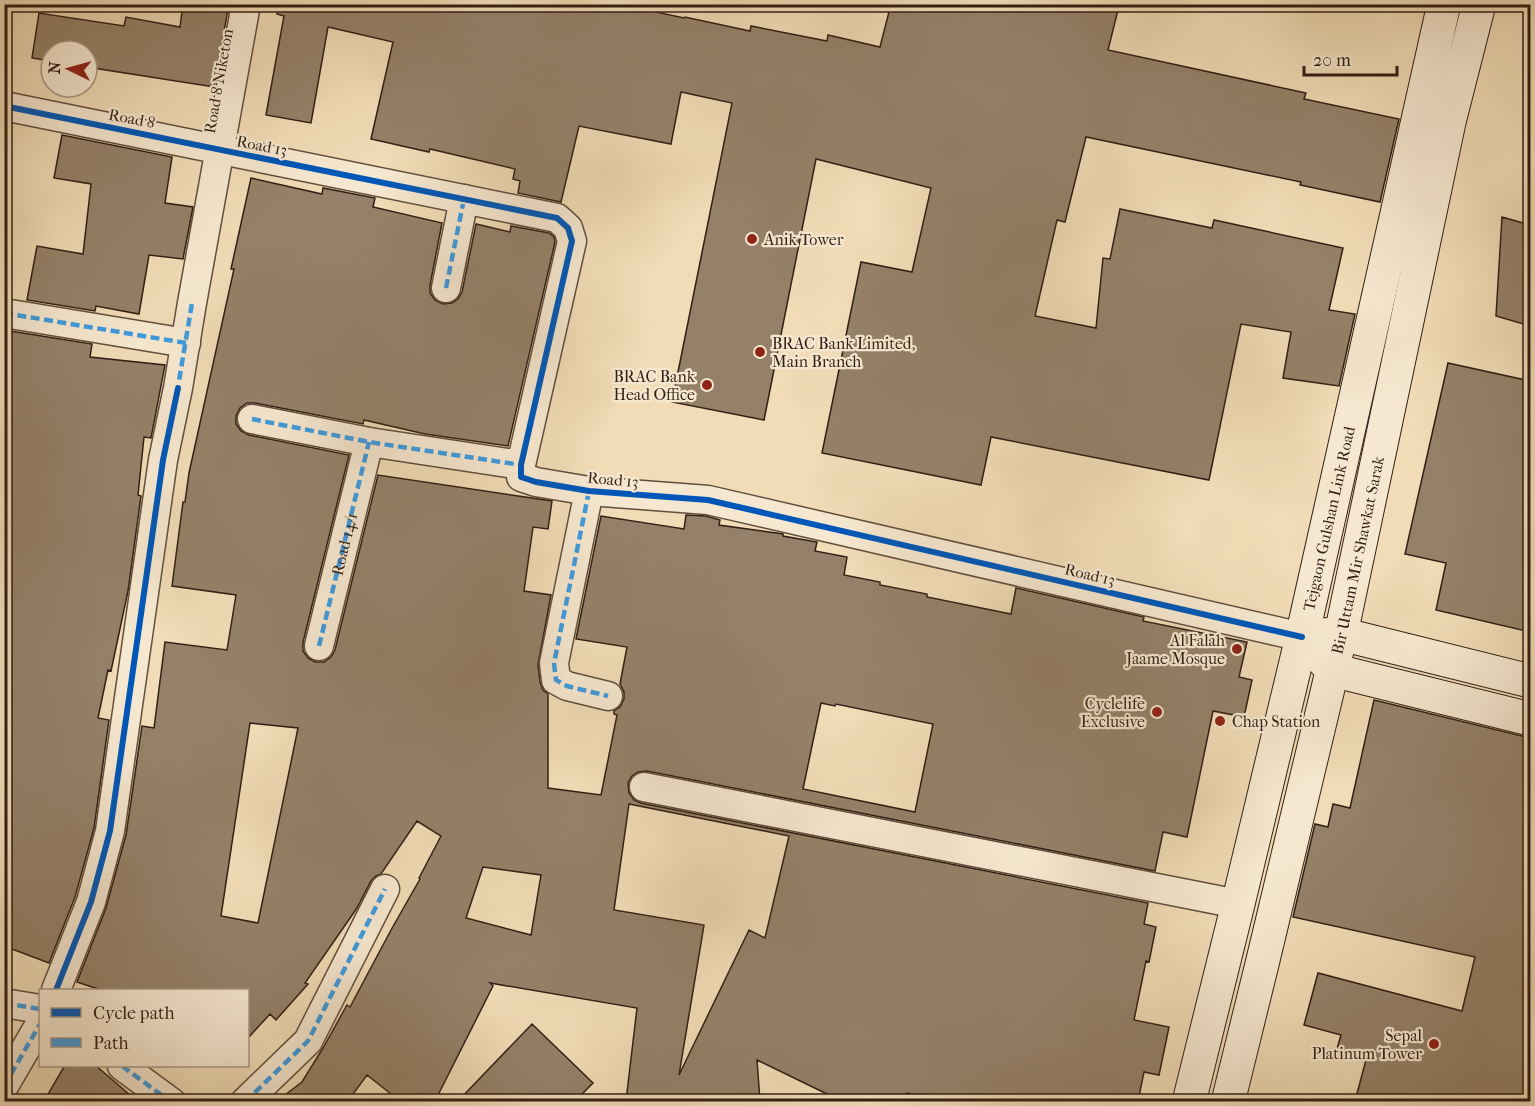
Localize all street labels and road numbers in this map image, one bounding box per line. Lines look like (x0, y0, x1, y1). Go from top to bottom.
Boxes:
street label: Road 8 Niketon (200, 26, 237, 135)
street label: Road 8 (107, 105, 157, 132)
street label: Road 13 (235, 131, 289, 160)
street label: Tejgaon Gulshan Link Road (1299, 424, 1359, 613)
street label: Bir Uttam Mir Shawkat Sarak (1327, 454, 1388, 656)
street label: Road 13 (587, 468, 639, 491)
street label: Road 14/1 (328, 511, 361, 577)
street label: Road 13 (1063, 559, 1117, 590)

